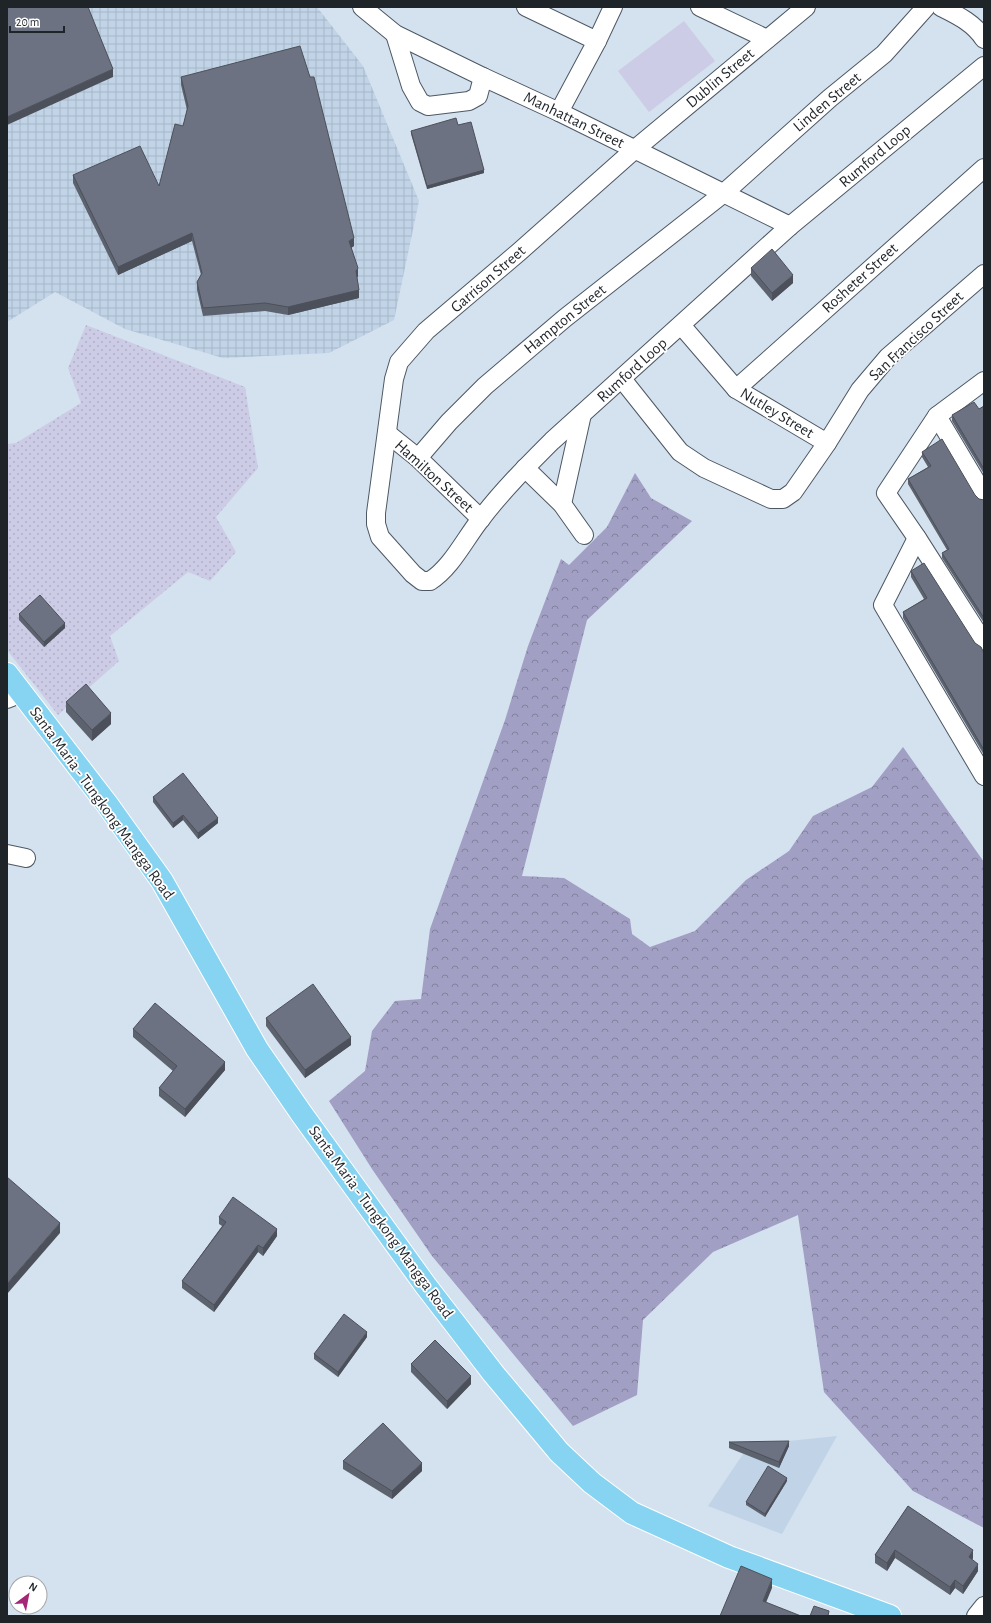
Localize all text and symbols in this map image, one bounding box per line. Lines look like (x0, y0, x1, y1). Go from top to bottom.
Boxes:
scale bar (10, 8, 64, 34)
text: 20 m (16, 16, 39, 28)
street label: Dublin Street (683, 45, 757, 111)
street label: Linden Street (790, 69, 864, 135)
street label: Manhattan Street (521, 89, 627, 151)
street label: Rumford Loop (836, 122, 914, 190)
street label: Rosheter Street (819, 240, 901, 316)
street label: Garrison Street (448, 242, 528, 316)
street label: Hampton Street (521, 281, 609, 357)
street label: San Francisco Street (866, 288, 966, 384)
street label: Rumford Loop (594, 335, 670, 405)
street label: Nutley Street (737, 385, 816, 442)
street label: Hamilton Street (392, 437, 476, 515)
street label: Santa Maria - Tungkong Mangga Road (27, 704, 177, 902)
street label: Santa Maria - Tungkong Mangga Road (306, 1123, 456, 1321)
north arrow (8, 1575, 48, 1615)
text: N (27, 1580, 39, 1594)

